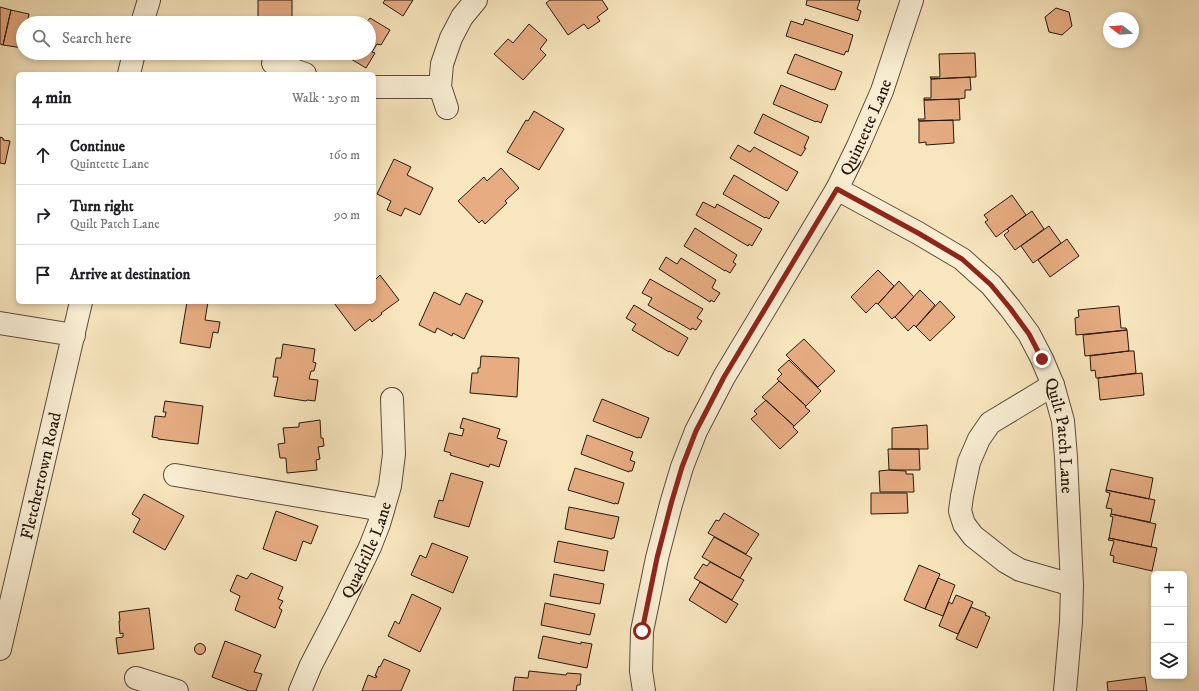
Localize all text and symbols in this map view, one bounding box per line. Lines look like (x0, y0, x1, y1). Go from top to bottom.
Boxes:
north arrow (1103, 12, 1139, 48)
search box (16, 16, 376, 60)
icon: search (30, 27, 52, 49)
text: Search here (62, 29, 131, 48)
street label: Quintette Lane (835, 77, 897, 180)
text: 4 min (32, 87, 71, 109)
text: Walk · 250 m (292, 90, 360, 106)
text: Continue (70, 137, 125, 156)
icon: ahead (32, 144, 54, 166)
text: 160 m (329, 147, 360, 163)
text: Quintette Lane (70, 156, 149, 172)
text: Turn right (70, 197, 133, 216)
icon: right (32, 204, 54, 226)
text: 90 m (334, 207, 360, 223)
text: Quilt Patch Lane (70, 216, 160, 232)
icon: arrive (32, 264, 54, 286)
text: Arrive at destination (70, 265, 190, 284)
route end (1033, 350, 1051, 368)
street label: Quilt Patch Lane (1039, 374, 1078, 494)
street label: Fletchertown Road (16, 410, 67, 542)
street label: Quadrille Lane (337, 499, 397, 603)
map controls (1151, 571, 1187, 679)
button: + (1151, 571, 1187, 607)
button: − (1151, 607, 1187, 643)
route start (633, 622, 651, 640)
button: layers (1151, 643, 1187, 679)

